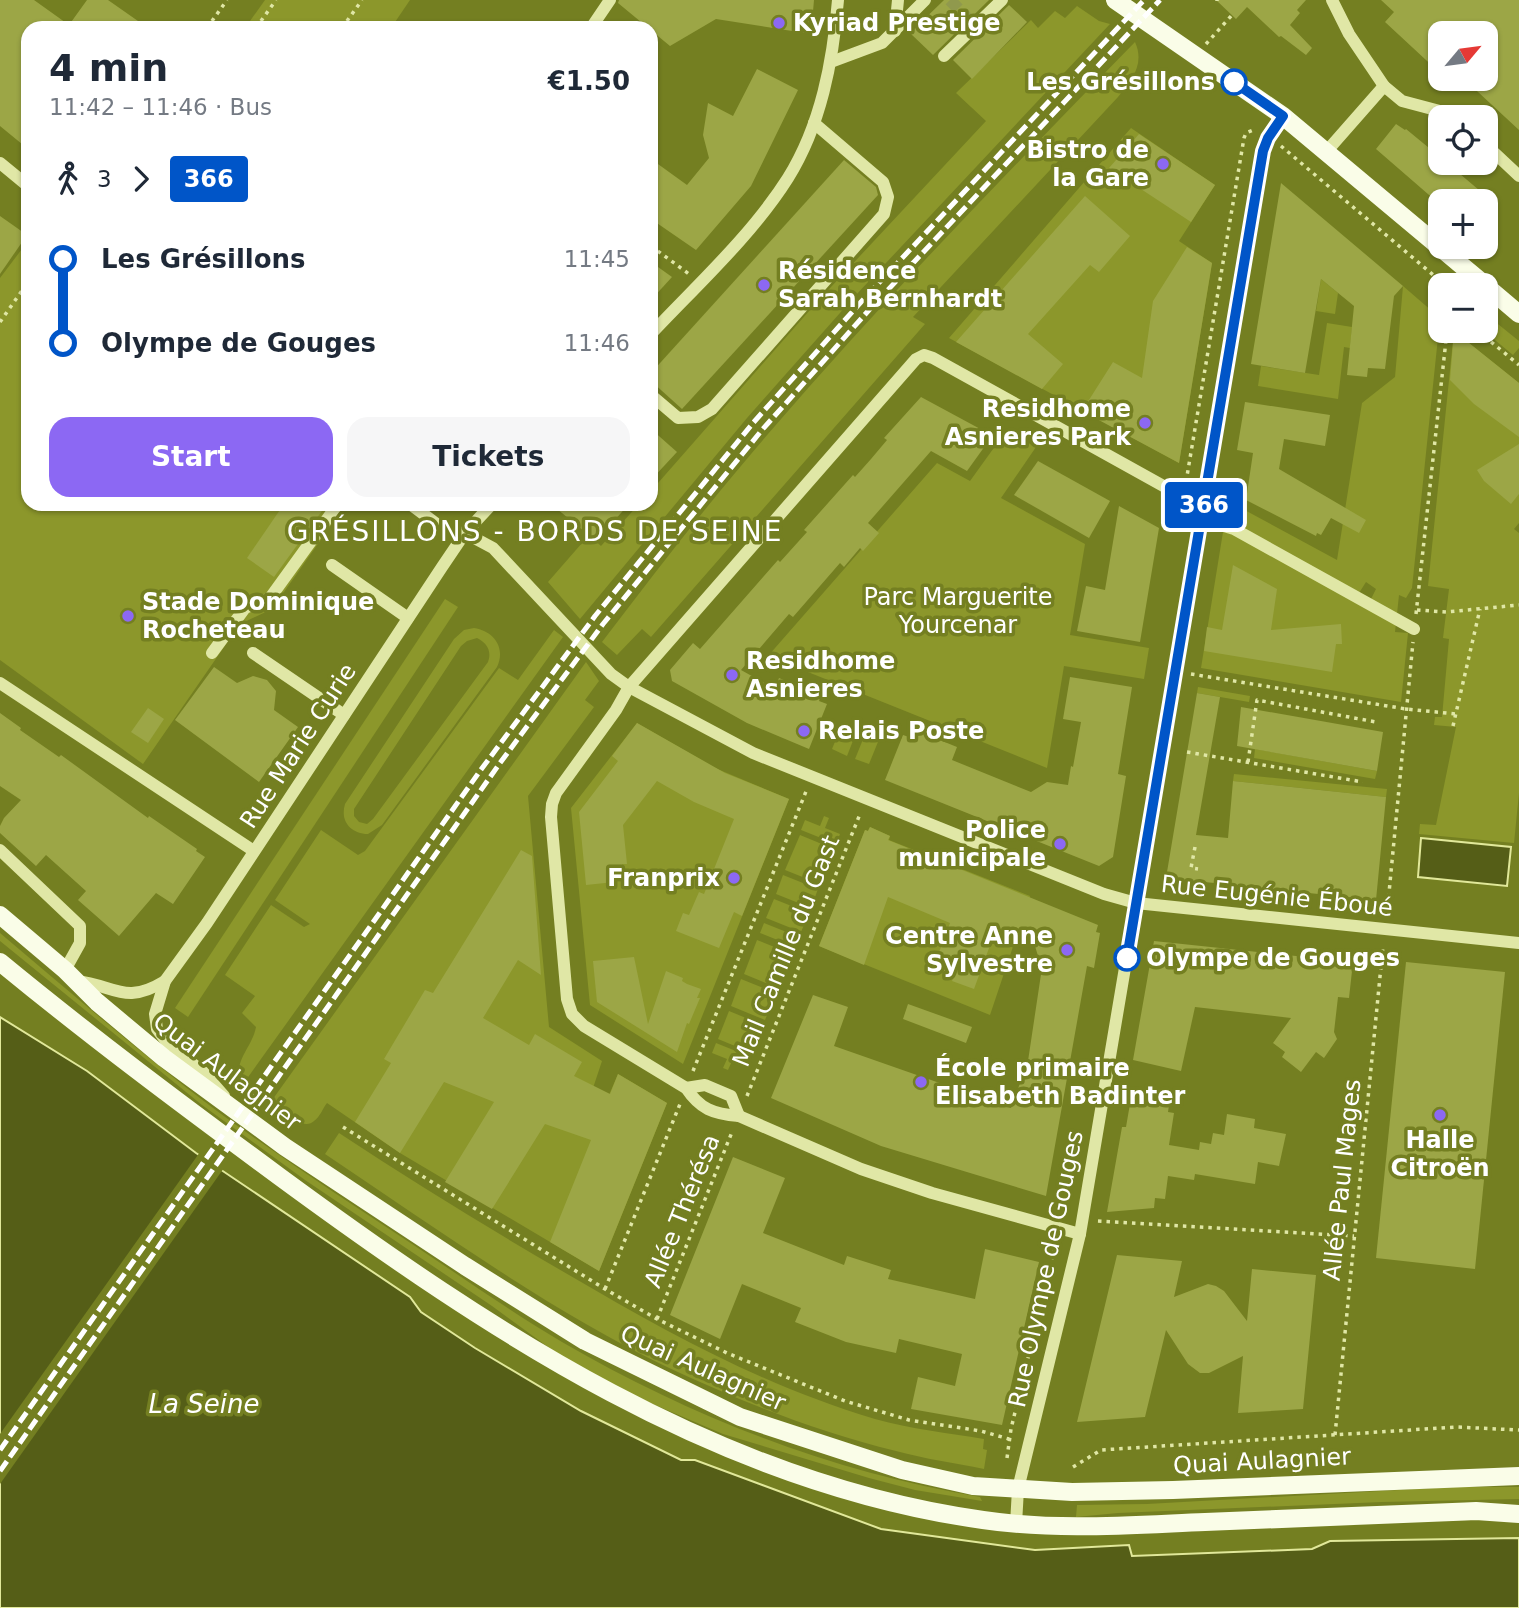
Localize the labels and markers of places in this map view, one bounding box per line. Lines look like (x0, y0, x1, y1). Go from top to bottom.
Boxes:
place label: Kyriad Prestige (793, 9, 1001, 37)
marker: Kyriad Prestige (771, 15, 787, 31)
place label: Les Grésillons (1026, 68, 1215, 96)
marker: Les Grésillons (1221, 69, 1247, 95)
place label: Bistro de la Gare (1027, 136, 1149, 192)
marker: Bistro de la Gare (1155, 156, 1171, 172)
place label: Résidence Sarah Bernhardt (778, 257, 1002, 313)
marker: Résidence Sarah Bernhardt (756, 277, 772, 293)
place label: Residhome Asnieres Park (945, 395, 1132, 451)
marker: Residhome Asnieres Park (1137, 415, 1153, 431)
place label: Stade Dominique Rocheteau (142, 588, 374, 644)
marker: Stade Dominique Rocheteau (120, 608, 136, 624)
place label: Residhome Asnieres (746, 647, 895, 703)
marker: Residhome Asnieres (724, 667, 740, 683)
place label: Relais Poste (818, 717, 984, 745)
marker: Relais Poste (796, 723, 812, 739)
place label: Police municipale (898, 816, 1046, 872)
marker: Police municipale (1052, 836, 1068, 852)
place label: Franprix (607, 864, 721, 892)
marker: Franprix (726, 870, 742, 886)
place label: Centre Anne Sylvestre (885, 922, 1053, 978)
marker: Centre Anne Sylvestre (1059, 942, 1075, 958)
place label: Olympe de Gouges (1146, 944, 1400, 972)
marker: Olympe de Gouges (1114, 945, 1140, 971)
place label: École primaire Elisabeth Badinter (935, 1053, 1185, 1110)
marker: École primaire Elisabeth Badinter (913, 1074, 929, 1090)
marker: Halle Citroën (1432, 1107, 1448, 1123)
place label: Halle Citroën (1391, 1126, 1490, 1182)

